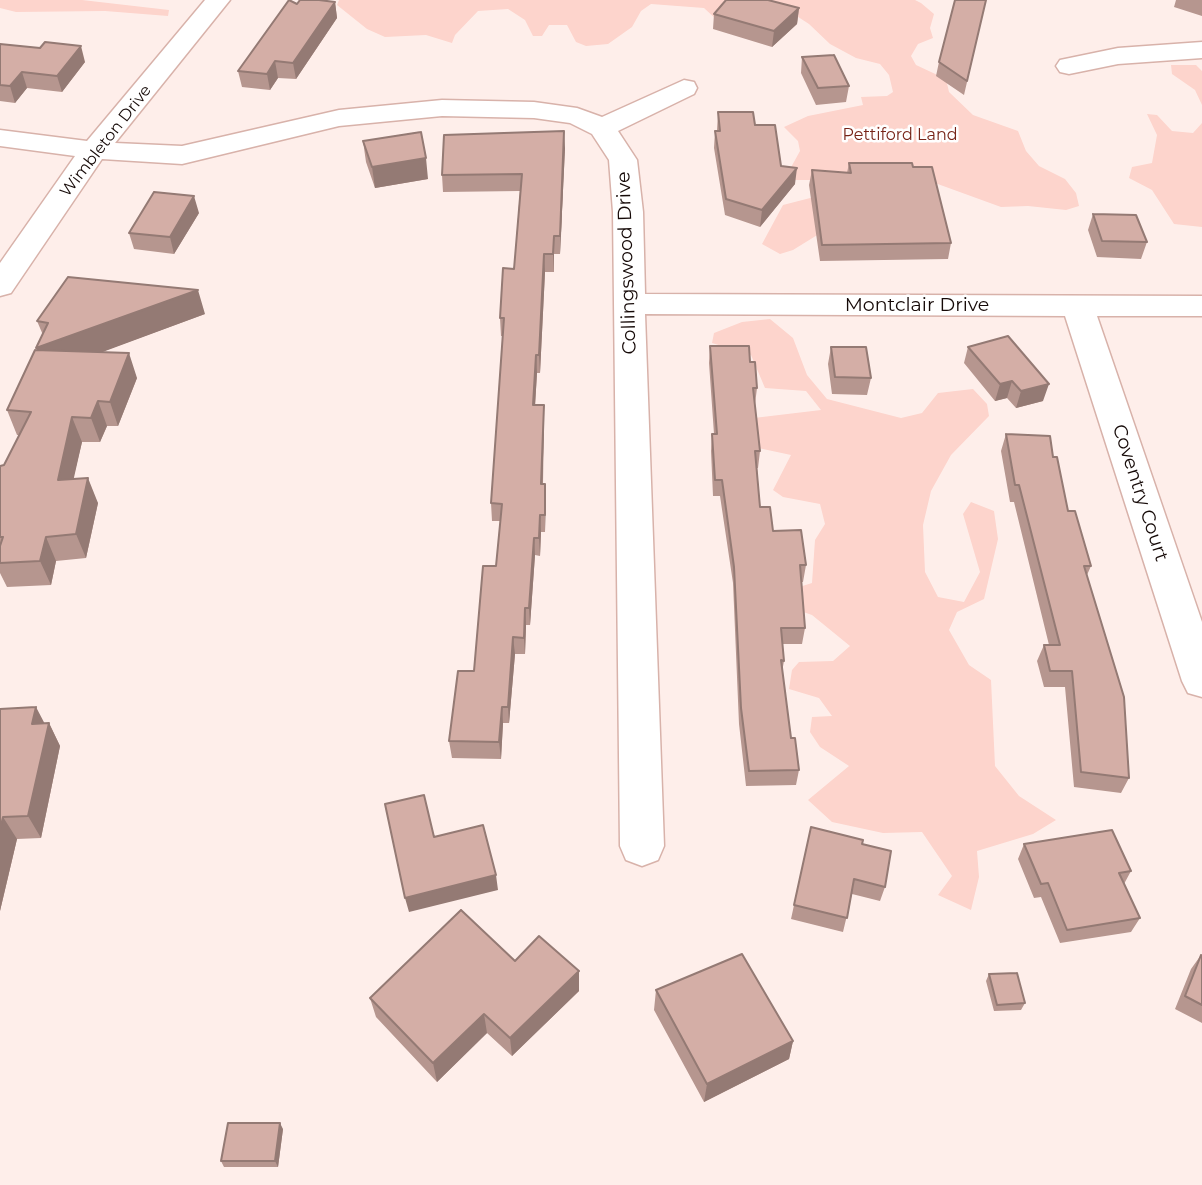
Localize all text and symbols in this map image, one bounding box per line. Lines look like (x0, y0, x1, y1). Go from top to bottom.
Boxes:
street label: Wimbleton Drive (56, 81, 156, 201)
park label: Pettiford Land (842, 125, 958, 145)
street label: Collingswood Drive (612, 171, 642, 355)
street label: Montclair Drive (845, 294, 989, 316)
street label: Coventry Court (1107, 422, 1173, 564)

